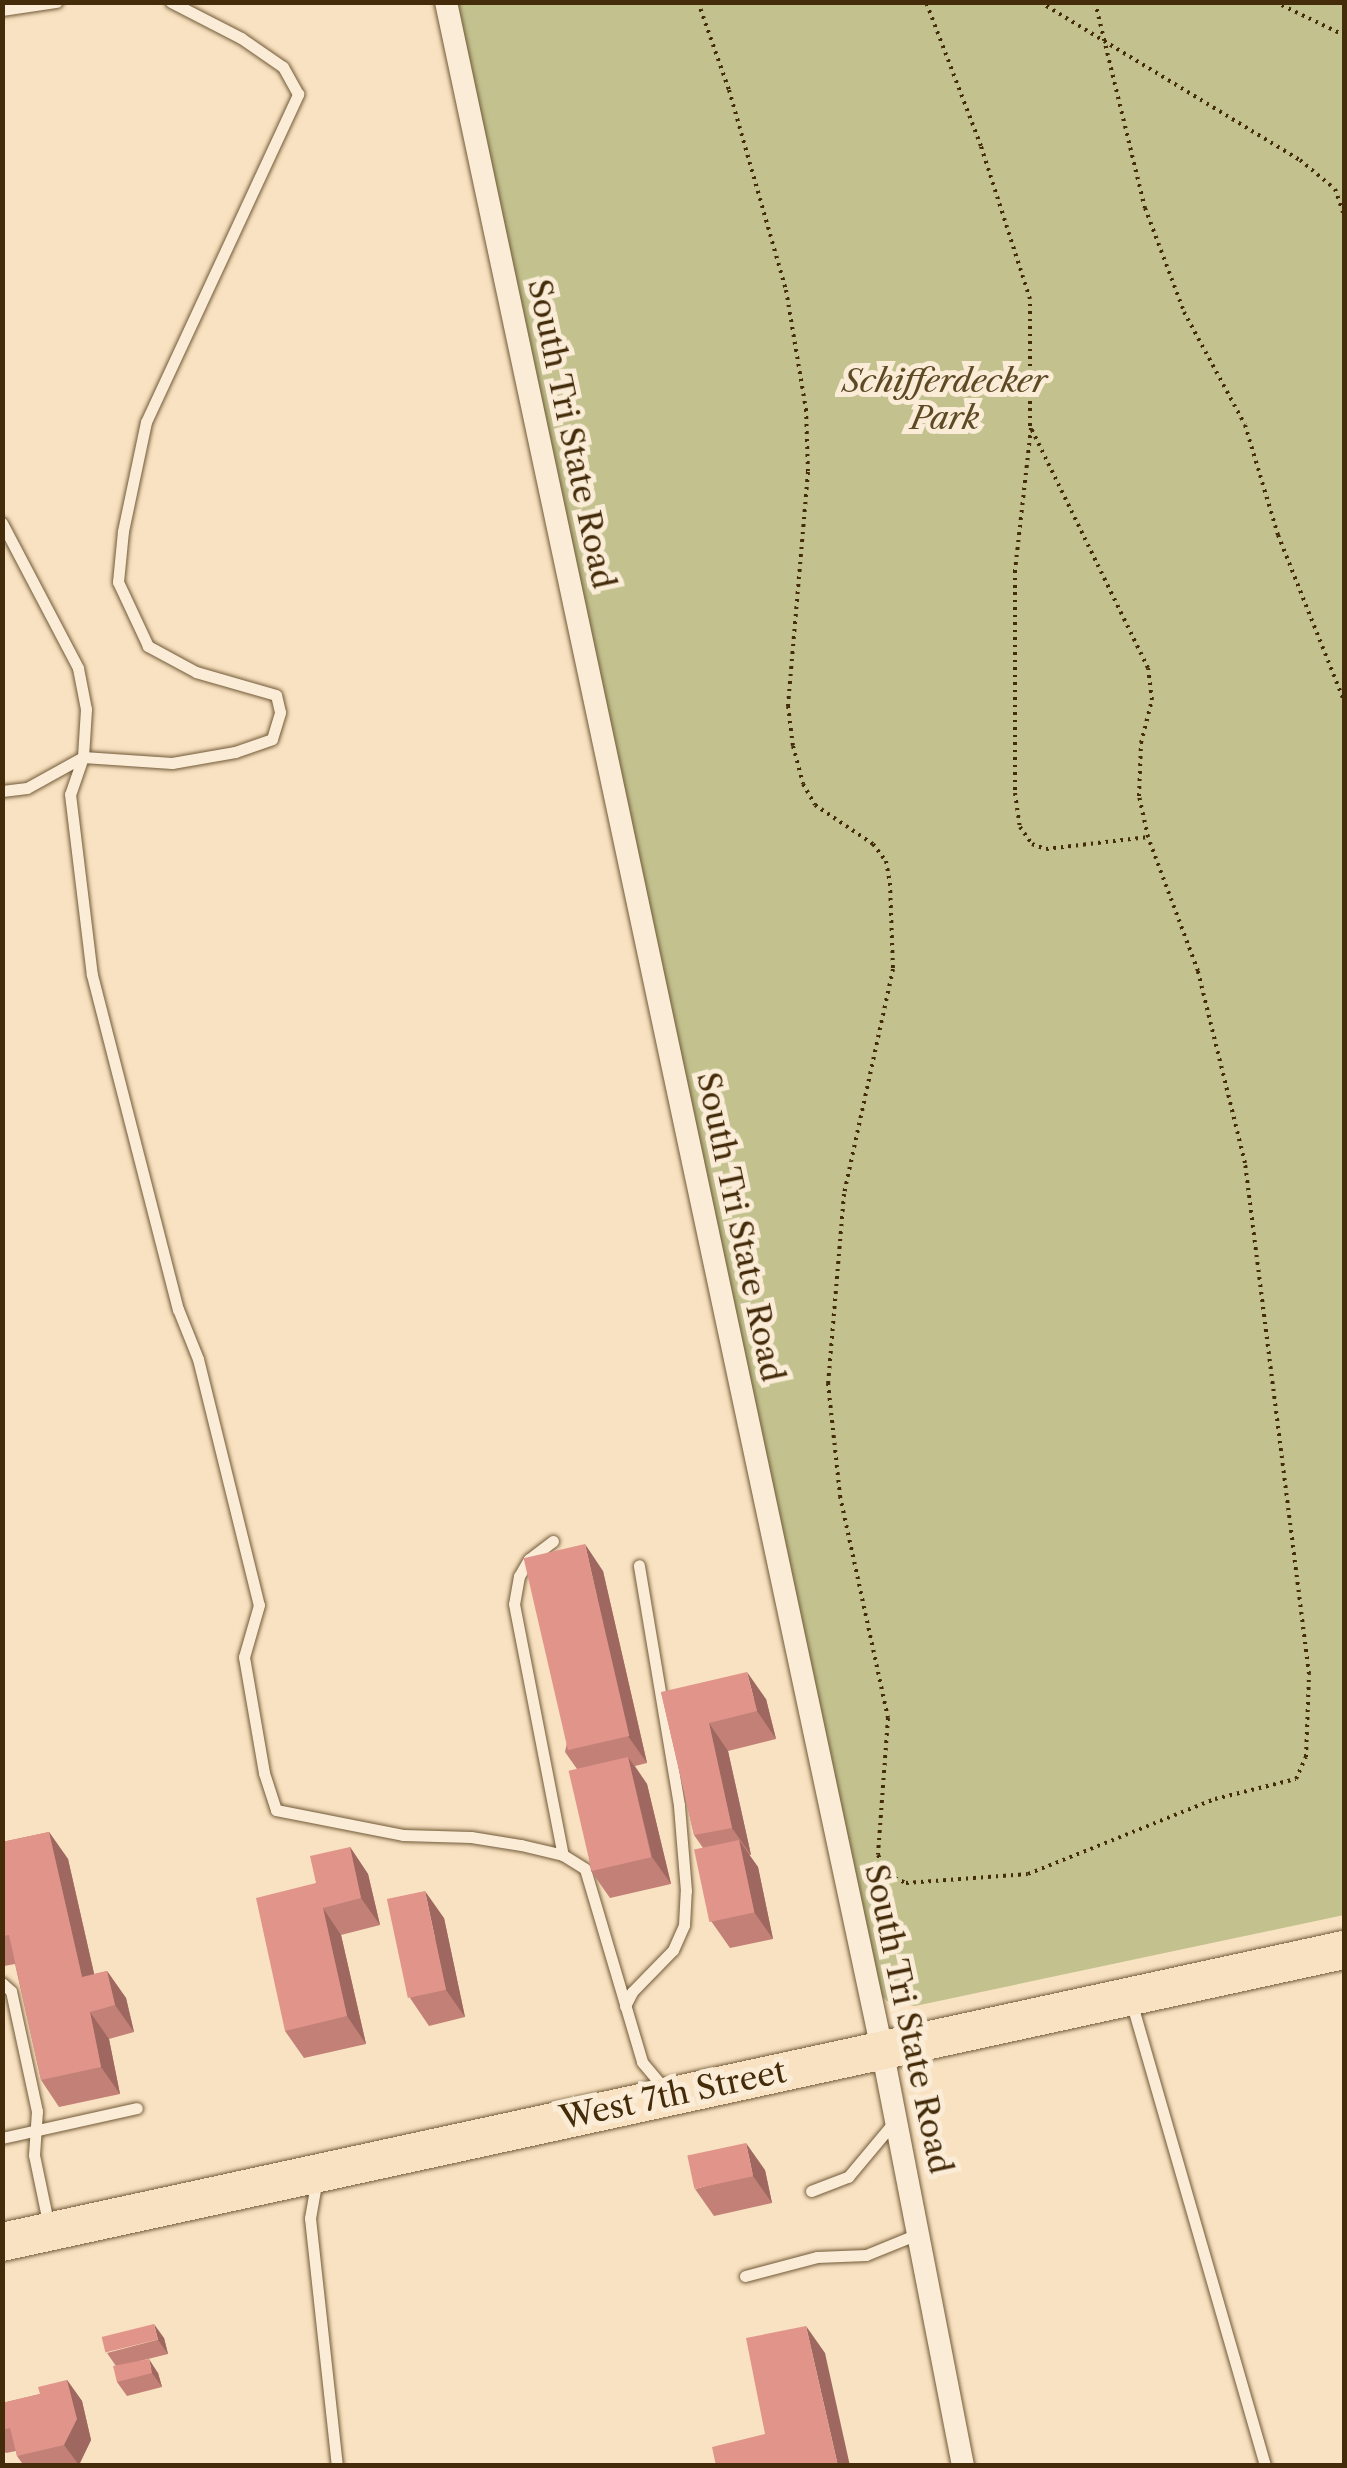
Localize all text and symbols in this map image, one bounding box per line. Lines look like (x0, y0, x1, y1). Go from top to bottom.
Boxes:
street label: South Tri State Road (519, 275, 623, 593)
park label: Schifferdecker Park (843, 363, 1047, 438)
street label: South Tri State Road (688, 1068, 792, 1386)
street label: South Tri State Road (856, 1860, 960, 2178)
street label: West 7th Street (556, 2052, 790, 2138)

